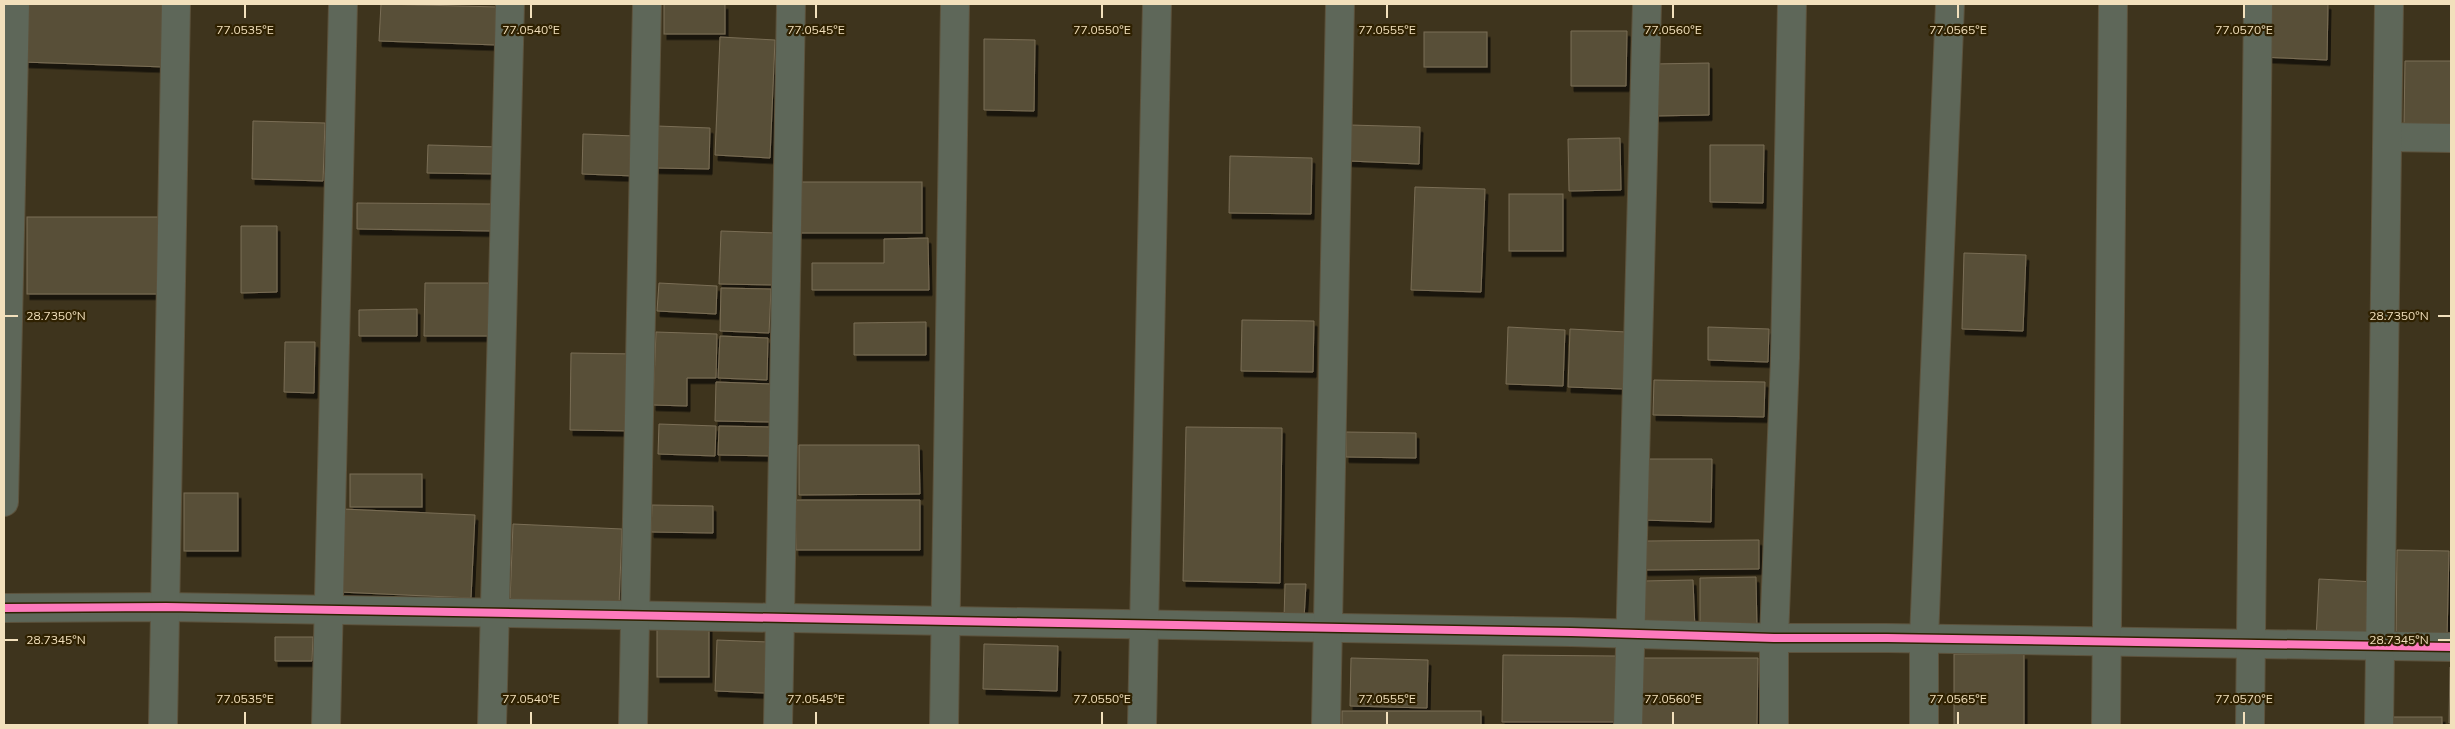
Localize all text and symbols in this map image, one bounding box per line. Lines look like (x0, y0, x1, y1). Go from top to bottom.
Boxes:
text: 77.0535°E (216, 22, 274, 37)
text: 77.0540°E (502, 22, 560, 37)
text: 77.0545°E (787, 22, 845, 37)
text: 77.0550°E (1073, 22, 1131, 37)
text: 77.0555°E (1358, 22, 1416, 37)
text: 77.0560°E (1644, 22, 1702, 37)
text: 77.0565°E (1929, 22, 1987, 37)
text: 77.0570°E (2215, 22, 2273, 37)
text: 28.7350°N (26, 308, 86, 323)
text: 28.7350°N (2369, 308, 2429, 323)
text: 28.7345°N (26, 632, 86, 647)
text: 28.7345°N (2369, 632, 2429, 647)
text: 77.0535°E (216, 691, 274, 706)
text: 77.0540°E (502, 691, 560, 706)
text: 77.0545°E (787, 691, 845, 706)
text: 77.0550°E (1073, 691, 1131, 706)
text: 77.0555°E (1358, 691, 1416, 706)
text: 77.0560°E (1644, 691, 1702, 706)
text: 77.0565°E (1929, 691, 1987, 706)
text: 77.0570°E (2215, 691, 2273, 706)

